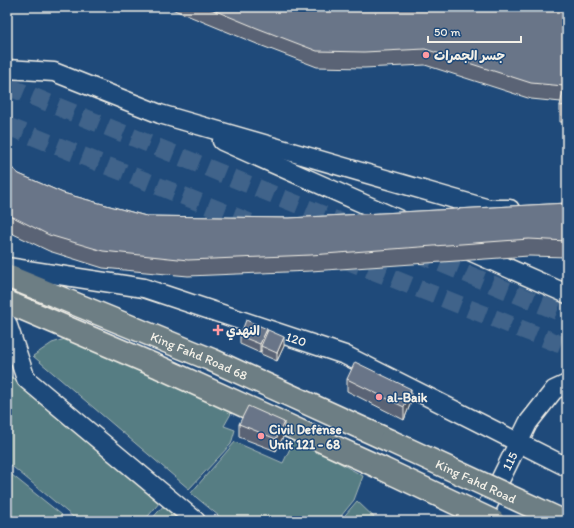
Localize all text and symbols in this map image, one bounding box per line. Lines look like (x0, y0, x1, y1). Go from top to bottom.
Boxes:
scale bar (428, 18, 521, 44)
text: 50 m (434, 25, 460, 39)
place label: جسر الجمرات (434, 48, 505, 63)
marker: جسر الجمرات (421, 50, 431, 60)
place label: النهدي (226, 323, 260, 341)
marker: النهدي (213, 325, 223, 335)
street label: King Fahd Road 68 (148, 329, 250, 383)
street label: 120 (284, 329, 308, 350)
place label: al-Baik (387, 390, 428, 405)
marker: al-Baik (374, 392, 384, 402)
place label: Civil Defense Unit 121 - 68 (269, 422, 342, 452)
marker: Civil Defense Unit 121 - 68 (256, 431, 266, 441)
street label: 115 (499, 449, 521, 473)
street label: King Fahd Road (433, 456, 519, 506)

